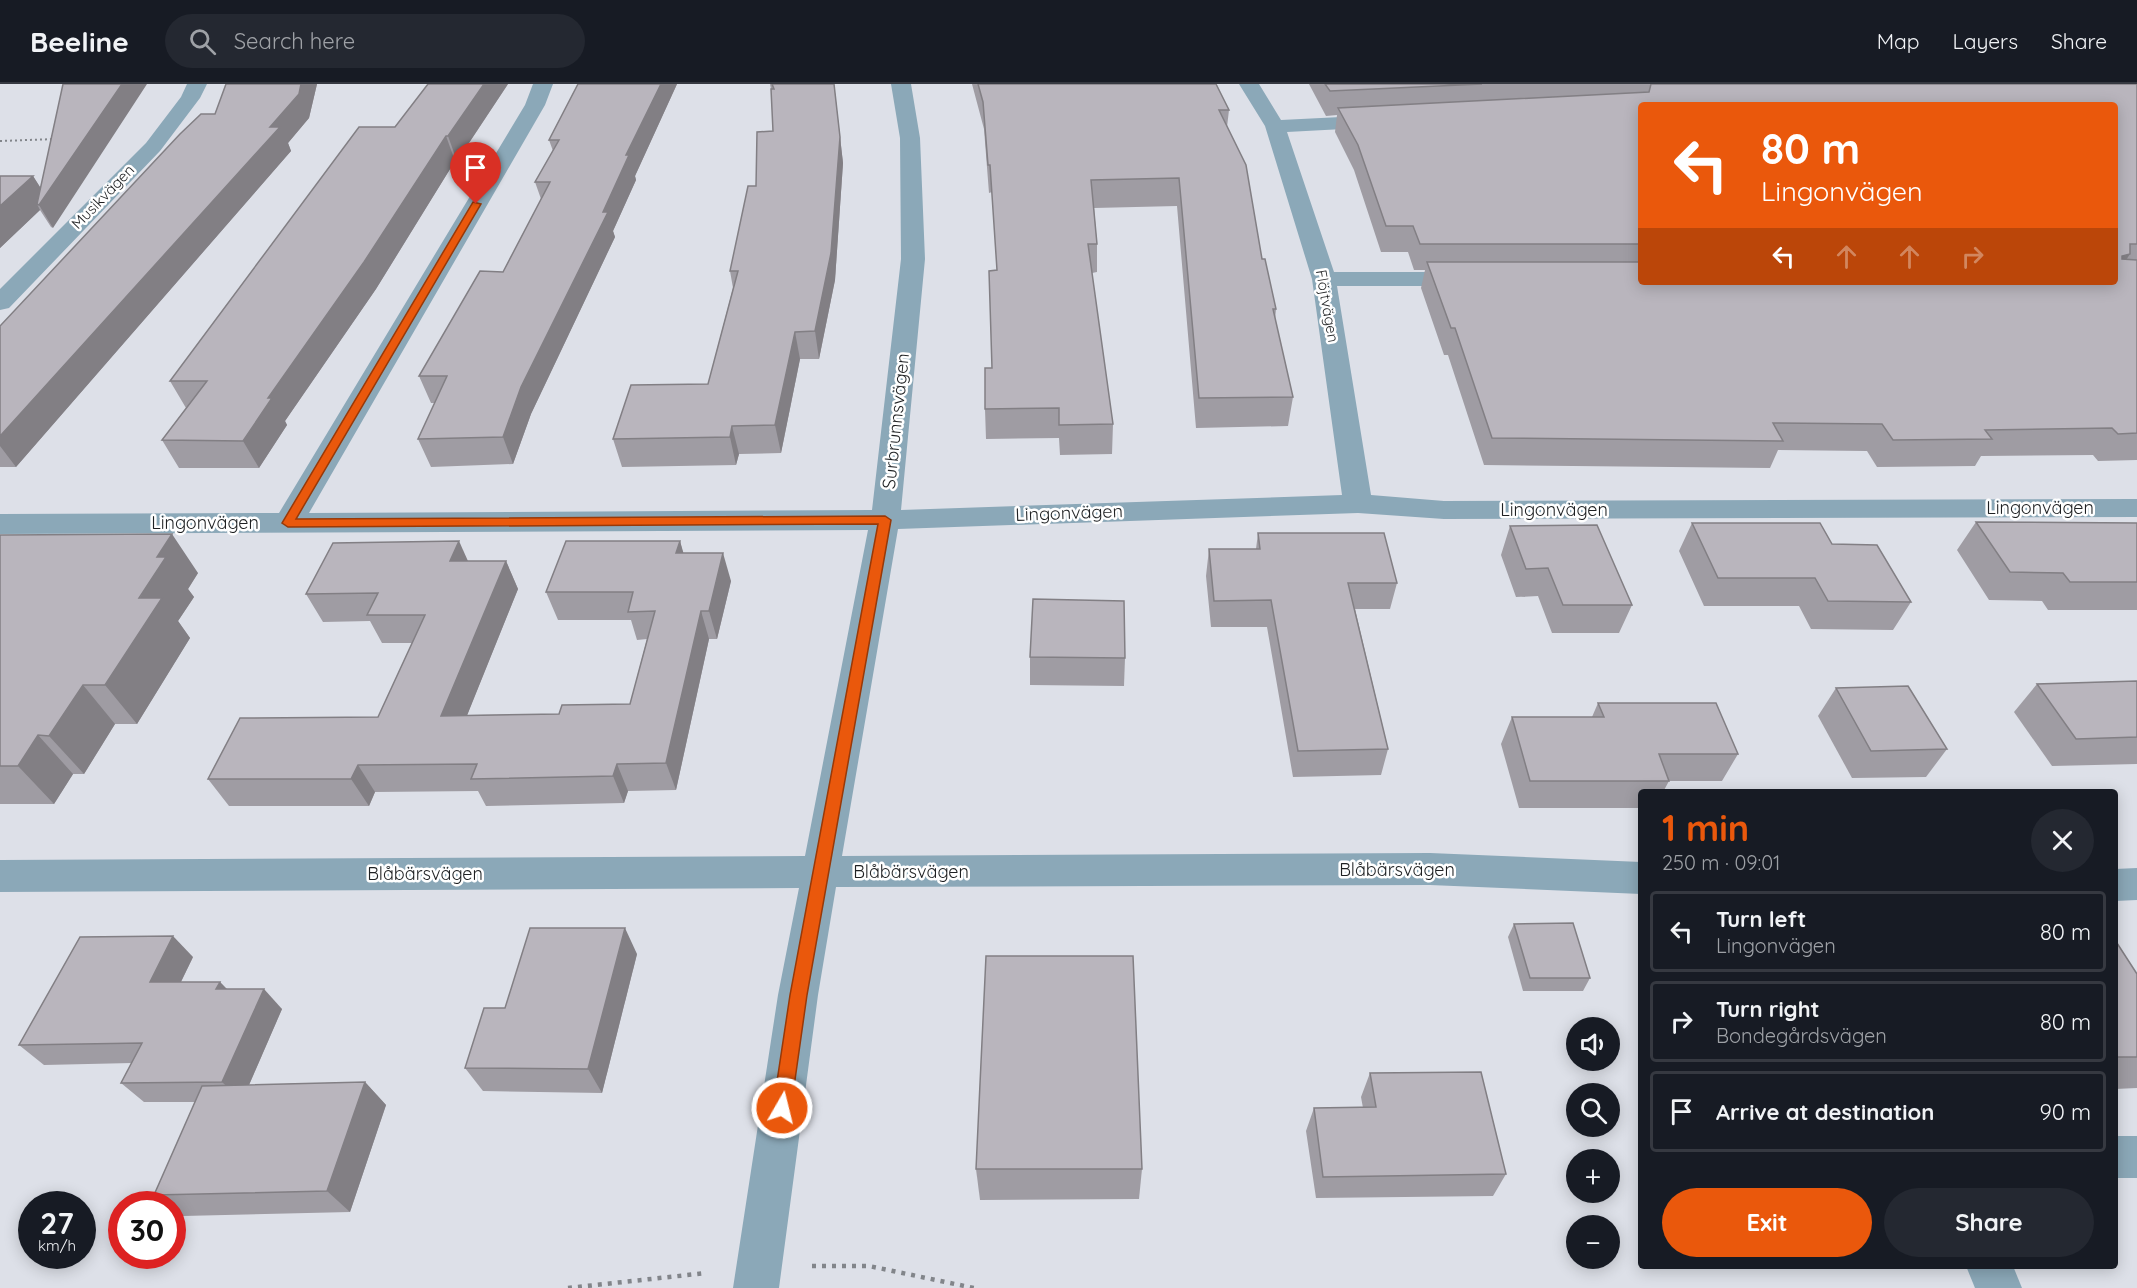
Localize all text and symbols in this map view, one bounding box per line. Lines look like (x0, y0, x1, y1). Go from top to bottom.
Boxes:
search box (165, 14, 585, 68)
text: Beeline (30, 24, 129, 59)
icon: search (186, 25, 219, 58)
text: Search here (234, 27, 355, 55)
text: Map (1877, 28, 1920, 54)
text: Layers (1953, 28, 2018, 54)
text: Share (2051, 28, 2107, 54)
text: 80 m (1761, 122, 1860, 175)
icon: left (1662, 126, 1740, 204)
pin (450, 142, 501, 204)
icon: arrive (459, 151, 492, 184)
street label: Musikvägen (67, 160, 138, 233)
text: Lingonvägen (1761, 174, 1923, 208)
icon: left (1767, 240, 1800, 273)
icon: ahead (1830, 240, 1863, 273)
icon: ahead (1893, 240, 1926, 273)
icon: right (1956, 240, 1989, 273)
street label: Flöjtvägen (1312, 268, 1343, 344)
street label: Surbrunnsvägen (877, 352, 914, 490)
street label: Lingonvägen (1986, 496, 2094, 519)
street label: Lingonvägen (1500, 498, 1608, 521)
street label: Lingonvägen (1015, 499, 1123, 526)
street label: Lingonvägen (151, 511, 259, 534)
text: 1 min (1662, 805, 1749, 850)
button: close (2031, 809, 2094, 872)
text: 250 m · 09:01 (1662, 850, 1781, 875)
street label: Blåbärsvägen (1339, 858, 1455, 881)
street label: Blåbärsvägen (853, 860, 969, 883)
street label: Blåbärsvägen (367, 862, 483, 885)
text: Turn left (1716, 905, 1806, 933)
icon: left (1665, 915, 1698, 948)
text: 80 m (2040, 918, 2091, 946)
text: Lingonvägen (1716, 933, 1836, 958)
text: Turn right (1716, 995, 1820, 1023)
icon: right (1665, 1005, 1698, 1038)
text: 80 m (2040, 1008, 2091, 1036)
map controls (1566, 1017, 1620, 1269)
button: sound (1566, 1017, 1620, 1071)
text: Bondegårdsvägen (1716, 1023, 1887, 1048)
position arrow (750, 1076, 814, 1140)
button: search (1566, 1083, 1620, 1137)
icon: arrive (1665, 1095, 1698, 1128)
text: Arrive at destination (1716, 1098, 1934, 1126)
text: 90 m (2040, 1098, 2091, 1126)
button: + (1566, 1149, 1620, 1203)
button: Exit (1662, 1188, 1872, 1257)
button: Share (1884, 1188, 2094, 1257)
speed limit sign: 30 (108, 1191, 186, 1269)
text: 27 (40, 1204, 74, 1242)
button: − (1566, 1215, 1620, 1269)
text: km/h (38, 1236, 76, 1255)

